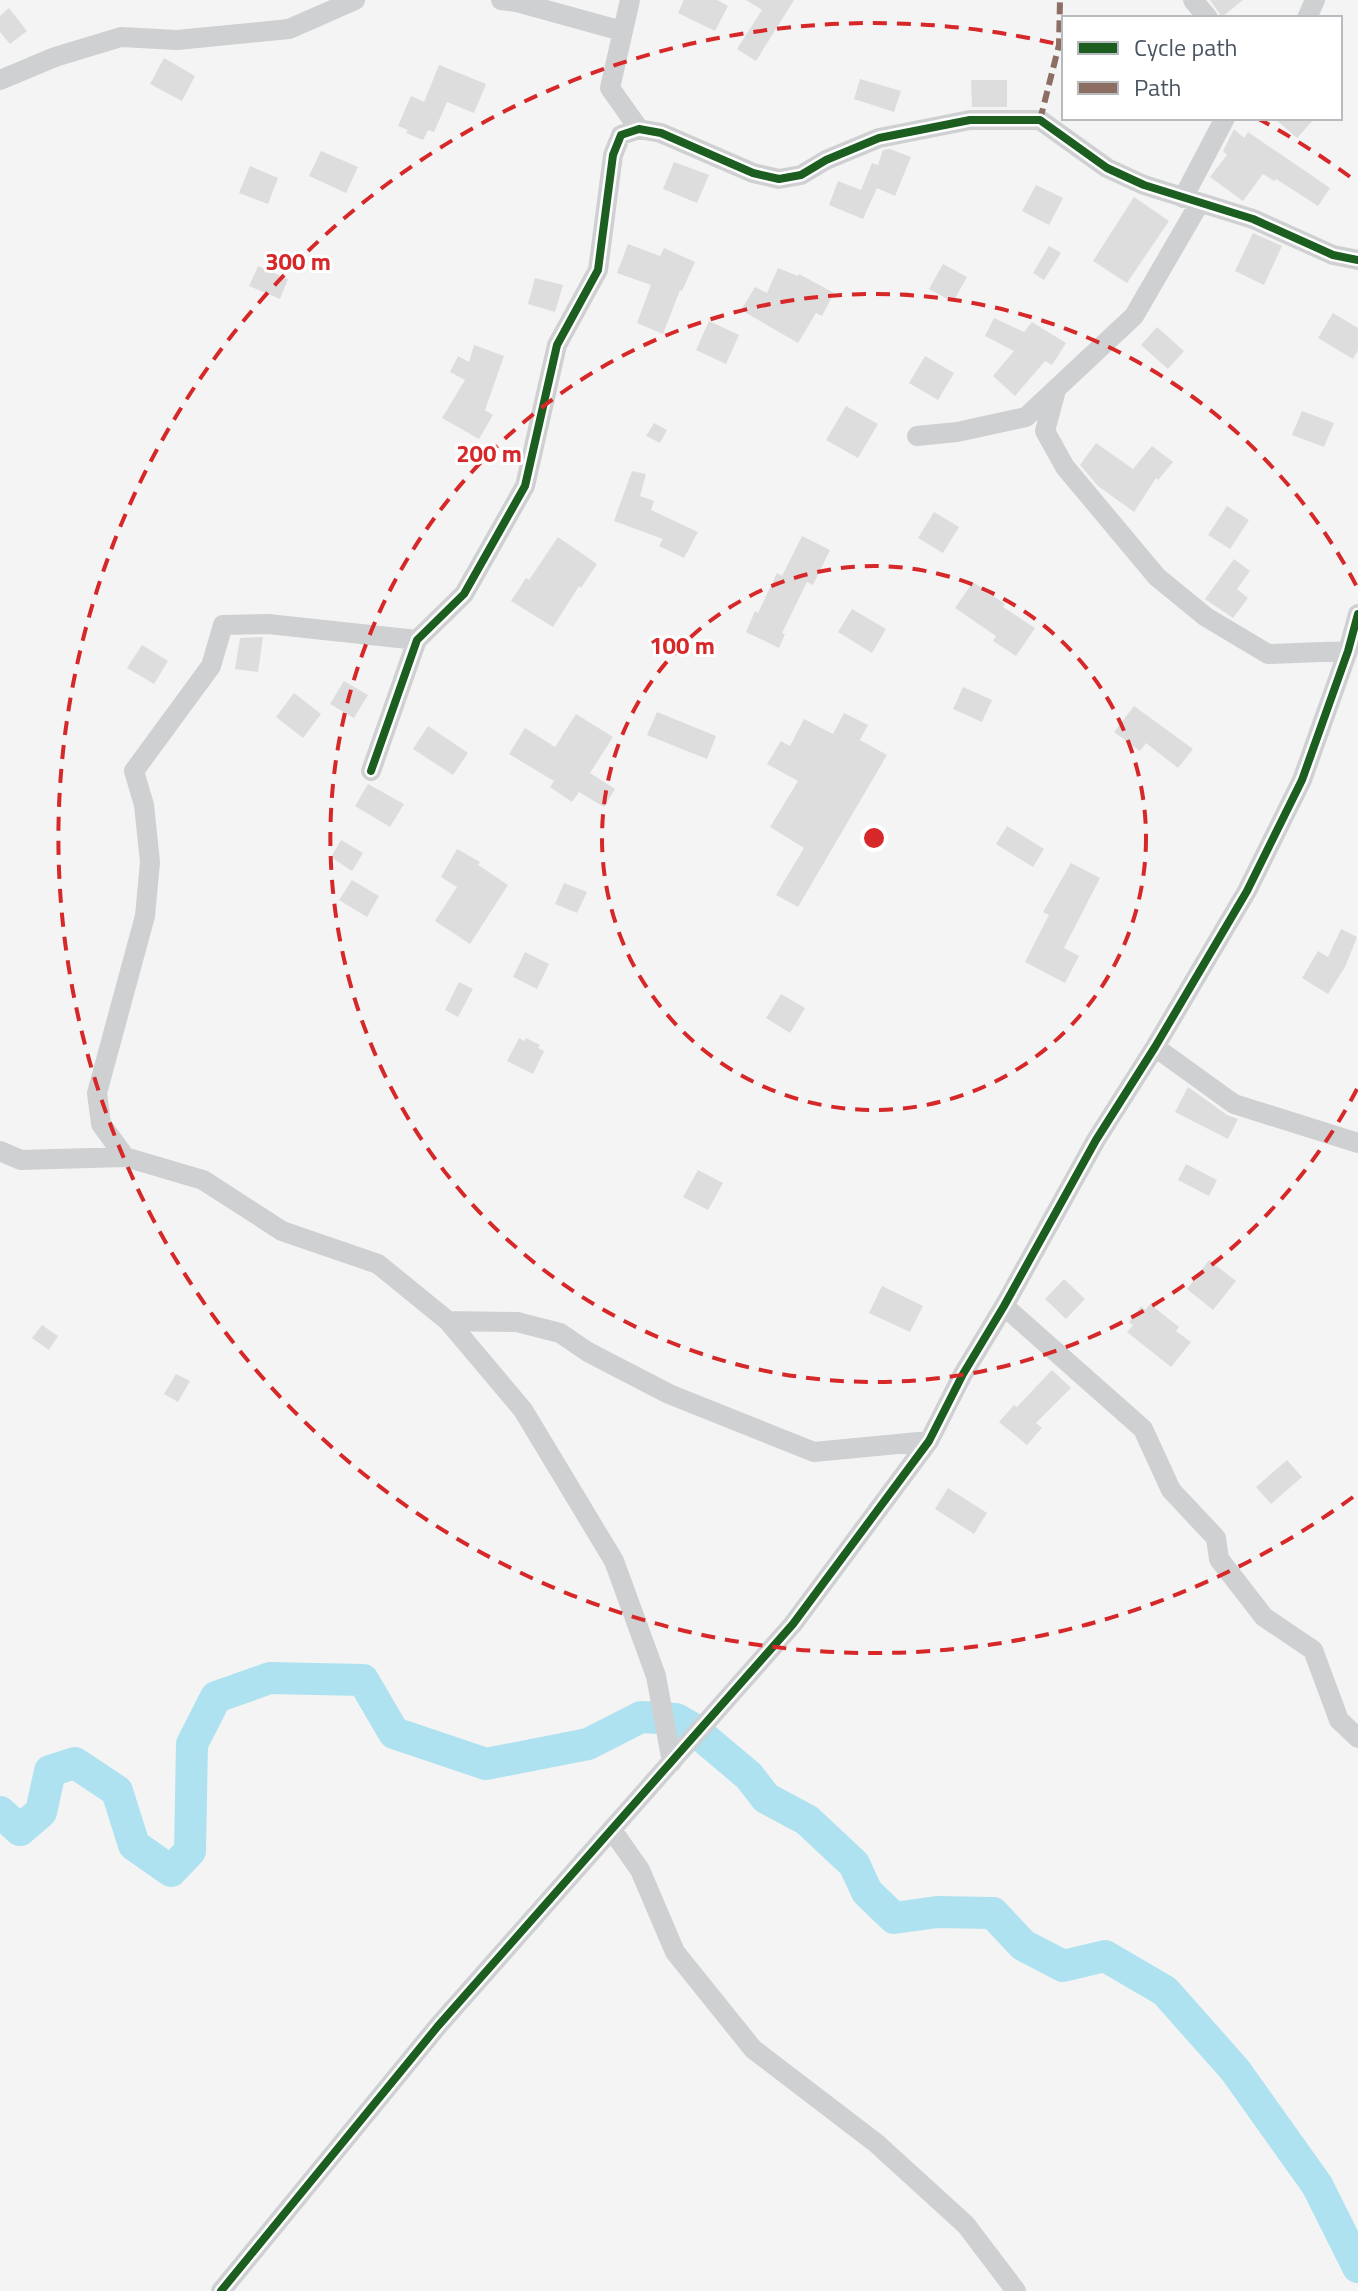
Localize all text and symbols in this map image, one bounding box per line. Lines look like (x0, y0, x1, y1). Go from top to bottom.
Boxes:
legend (1062, 16, 1342, 120)
text: Cycle path (1134, 29, 1237, 65)
text: Path (1134, 69, 1181, 105)
text: 300 m (265, 243, 331, 279)
text: 200 m (456, 435, 522, 471)
text: 100 m (649, 627, 715, 663)
centre of rings (860, 824, 888, 852)

